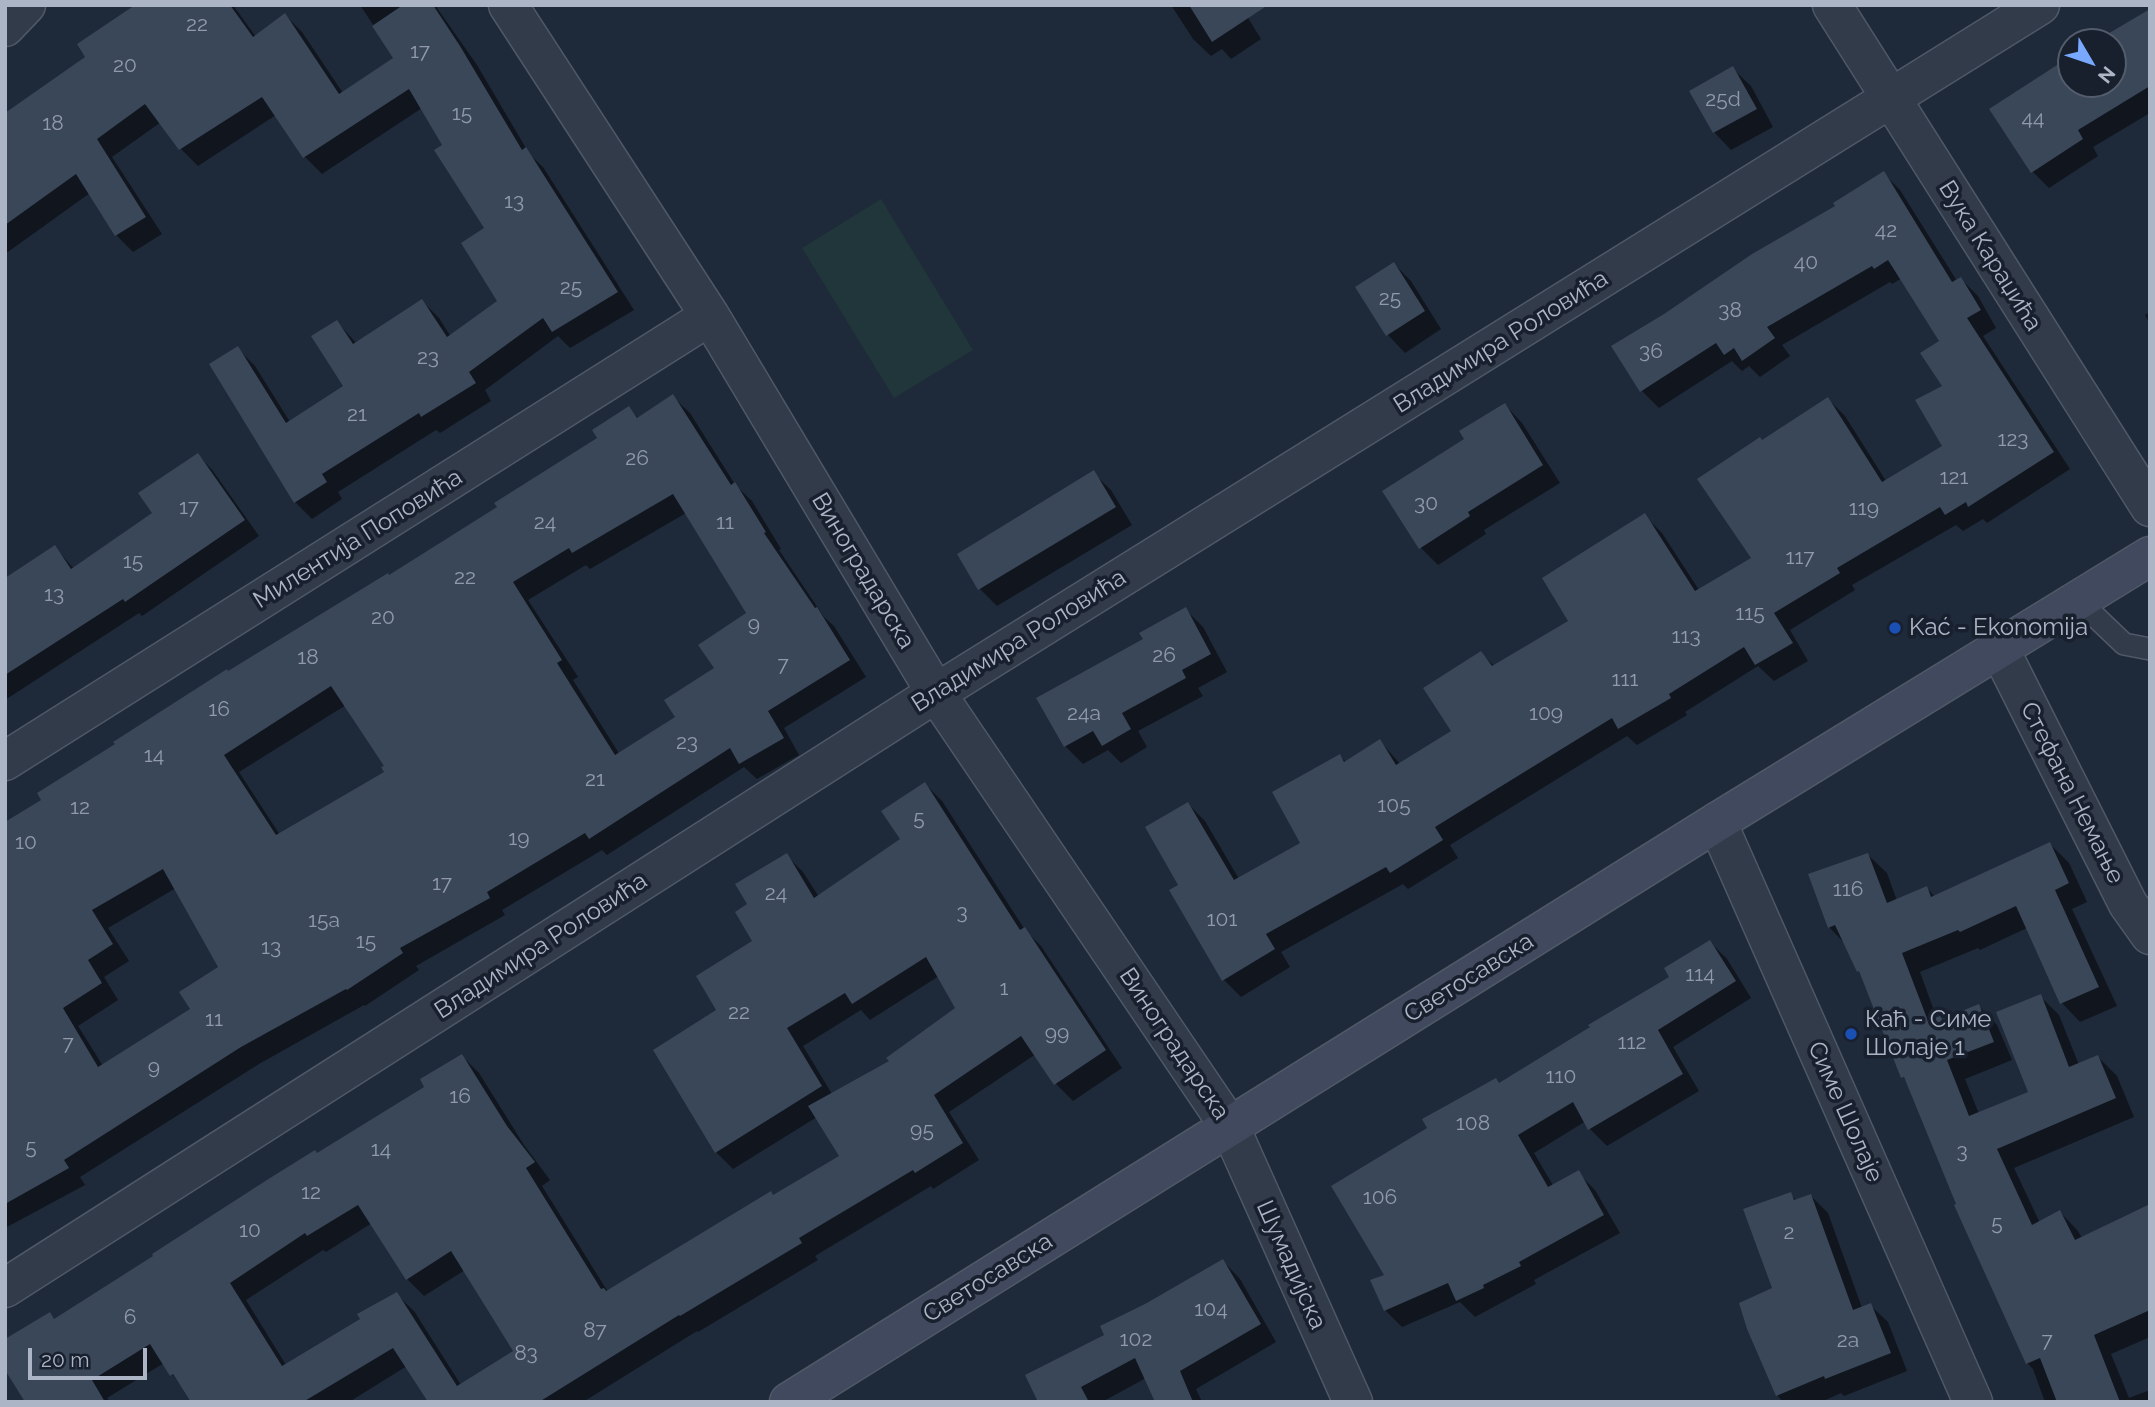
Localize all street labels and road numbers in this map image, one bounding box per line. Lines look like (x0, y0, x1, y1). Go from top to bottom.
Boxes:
street label: Вука Караџића (1932, 176, 2048, 336)
street label: Владимира Роловића (1388, 264, 1614, 420)
street label: Милентија Поповића (248, 463, 468, 615)
street label: Виноградарска (805, 488, 921, 654)
street label: Владимира Роловића (906, 563, 1132, 719)
street label: Стефана Немање (2014, 697, 2130, 889)
street label: Владимира Роловића (429, 867, 653, 1025)
street label: Светосавска (1399, 927, 1539, 1029)
street label: Виноградарска (1113, 963, 1235, 1125)
street label: Симе Шолаје (1801, 1037, 1889, 1187)
street label: Шумадијска (1250, 1196, 1332, 1334)
street label: Светосавска (918, 1227, 1058, 1329)

